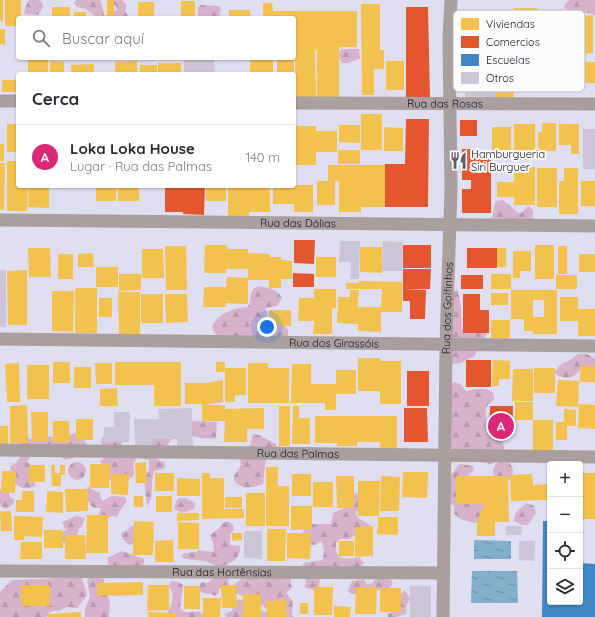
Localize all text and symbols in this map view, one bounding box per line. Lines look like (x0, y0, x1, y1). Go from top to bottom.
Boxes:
legend (453, 10, 585, 92)
search box (16, 16, 296, 60)
text: Viviendas (486, 17, 535, 31)
icon: search (30, 27, 52, 49)
text: Buscar aquí (62, 29, 144, 48)
text: Comercios (486, 35, 540, 49)
text: Escuelas (486, 53, 530, 67)
text: Otros (486, 71, 514, 85)
text: Cerca (32, 88, 79, 109)
street label: Rua das Rosas (407, 96, 483, 111)
text: Loka Loka House (70, 139, 195, 158)
place label: Hamburgueria Siri Burguer (471, 147, 545, 174)
text: A (41, 149, 49, 165)
text: 140 m (245, 149, 280, 165)
restaurant icon: Hamburgueria Siri Burguer (448, 150, 468, 170)
text: Lugar · Rua das Palmas (70, 158, 212, 174)
street label: Rua das Dálias (260, 216, 336, 230)
street label: Rua dos Golfinhos (439, 262, 456, 354)
your location (257, 317, 277, 337)
street label: Rua dos Girassóis (289, 335, 379, 350)
pin: A (488, 411, 514, 441)
street label: Rua das Palmas (257, 446, 339, 461)
map controls (547, 461, 583, 605)
button: + (547, 461, 583, 497)
button: − (547, 497, 583, 533)
button: locate (547, 533, 583, 569)
street label: Rua das Hortênsias (172, 565, 272, 579)
button: layers (547, 569, 583, 605)

